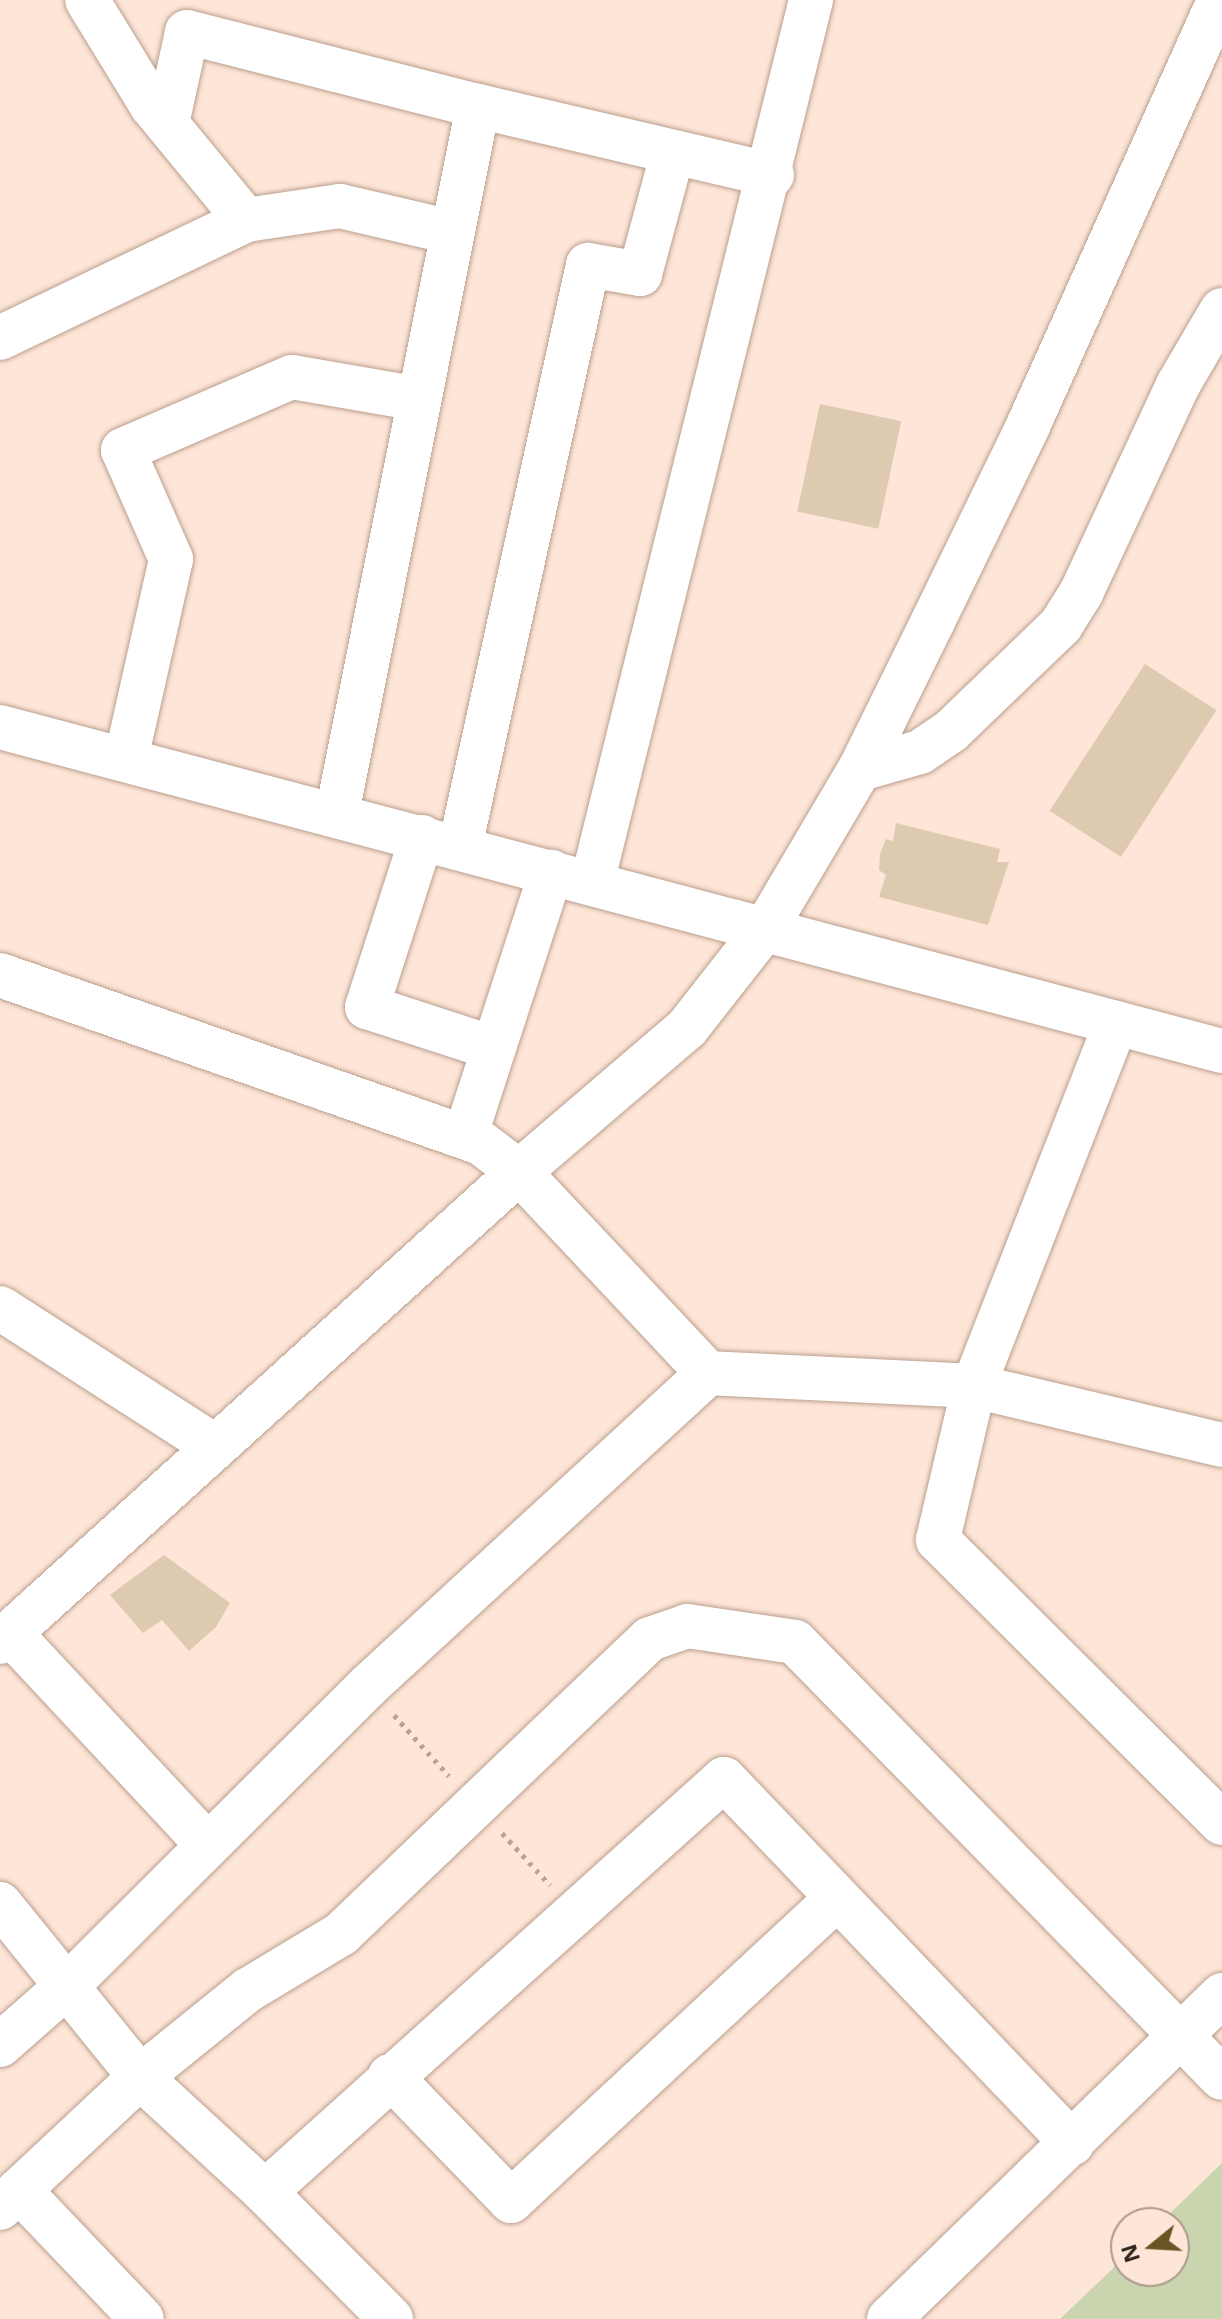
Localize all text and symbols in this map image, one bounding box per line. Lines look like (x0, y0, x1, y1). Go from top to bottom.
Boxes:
north arrow (1110, 2207, 1190, 2287)
text: N (1112, 2241, 1146, 2267)

